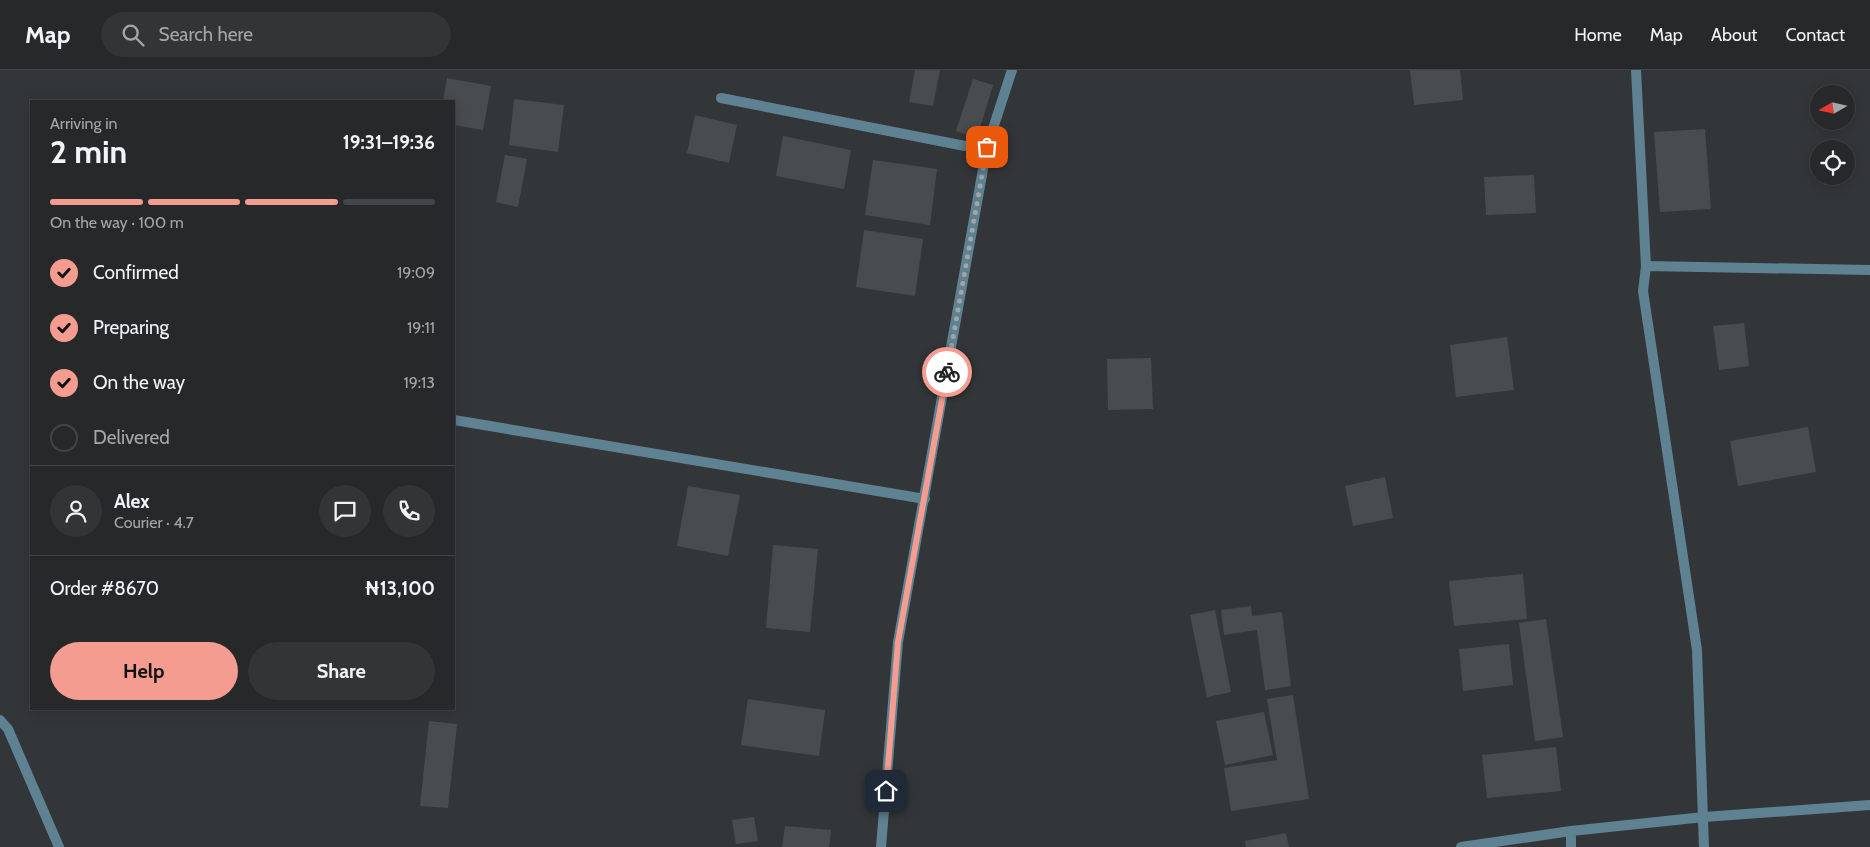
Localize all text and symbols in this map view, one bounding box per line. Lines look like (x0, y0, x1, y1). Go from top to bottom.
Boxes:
search box (101, 12, 451, 57)
text: Map (25, 20, 71, 49)
icon: search (119, 21, 147, 49)
text: Search here (159, 23, 253, 46)
text: Home (1574, 24, 1622, 46)
text: Map (1650, 24, 1683, 46)
text: About (1711, 24, 1757, 46)
text: Contact (1785, 24, 1845, 46)
north arrow (1810, 85, 1855, 130)
map controls (1810, 85, 1855, 185)
text: Arriving in (50, 114, 117, 133)
pin (966, 126, 1008, 168)
text: 19:31–19:36 (343, 131, 435, 154)
text: 2 min (50, 132, 127, 171)
icon: bag (973, 133, 1001, 161)
button: locate (1810, 140, 1855, 185)
text: On the way · 100 m (50, 213, 184, 232)
icon: check (50, 259, 78, 287)
text: Confirmed (93, 261, 179, 284)
text: 19:09 (397, 263, 435, 282)
icon: check (50, 314, 78, 342)
text: Preparing (93, 316, 169, 339)
text: 19:11 (407, 318, 435, 337)
courier (922, 347, 972, 397)
icon: bike (933, 358, 961, 386)
icon: check (50, 369, 78, 397)
text: On the way (93, 371, 185, 394)
text: 19:13 (403, 373, 435, 392)
text: Delivered (93, 426, 170, 449)
button: person (50, 485, 102, 537)
button: chat (319, 485, 371, 537)
button: phone (383, 485, 435, 537)
text: Alex (114, 490, 150, 513)
text: Courier · 4.7 (114, 513, 194, 532)
text: Order #8670 (50, 577, 159, 600)
text: ₦13,100 (365, 577, 435, 600)
button: Help (50, 642, 238, 700)
button: Share (248, 642, 435, 700)
pin (865, 770, 907, 812)
icon: home (872, 777, 900, 805)

